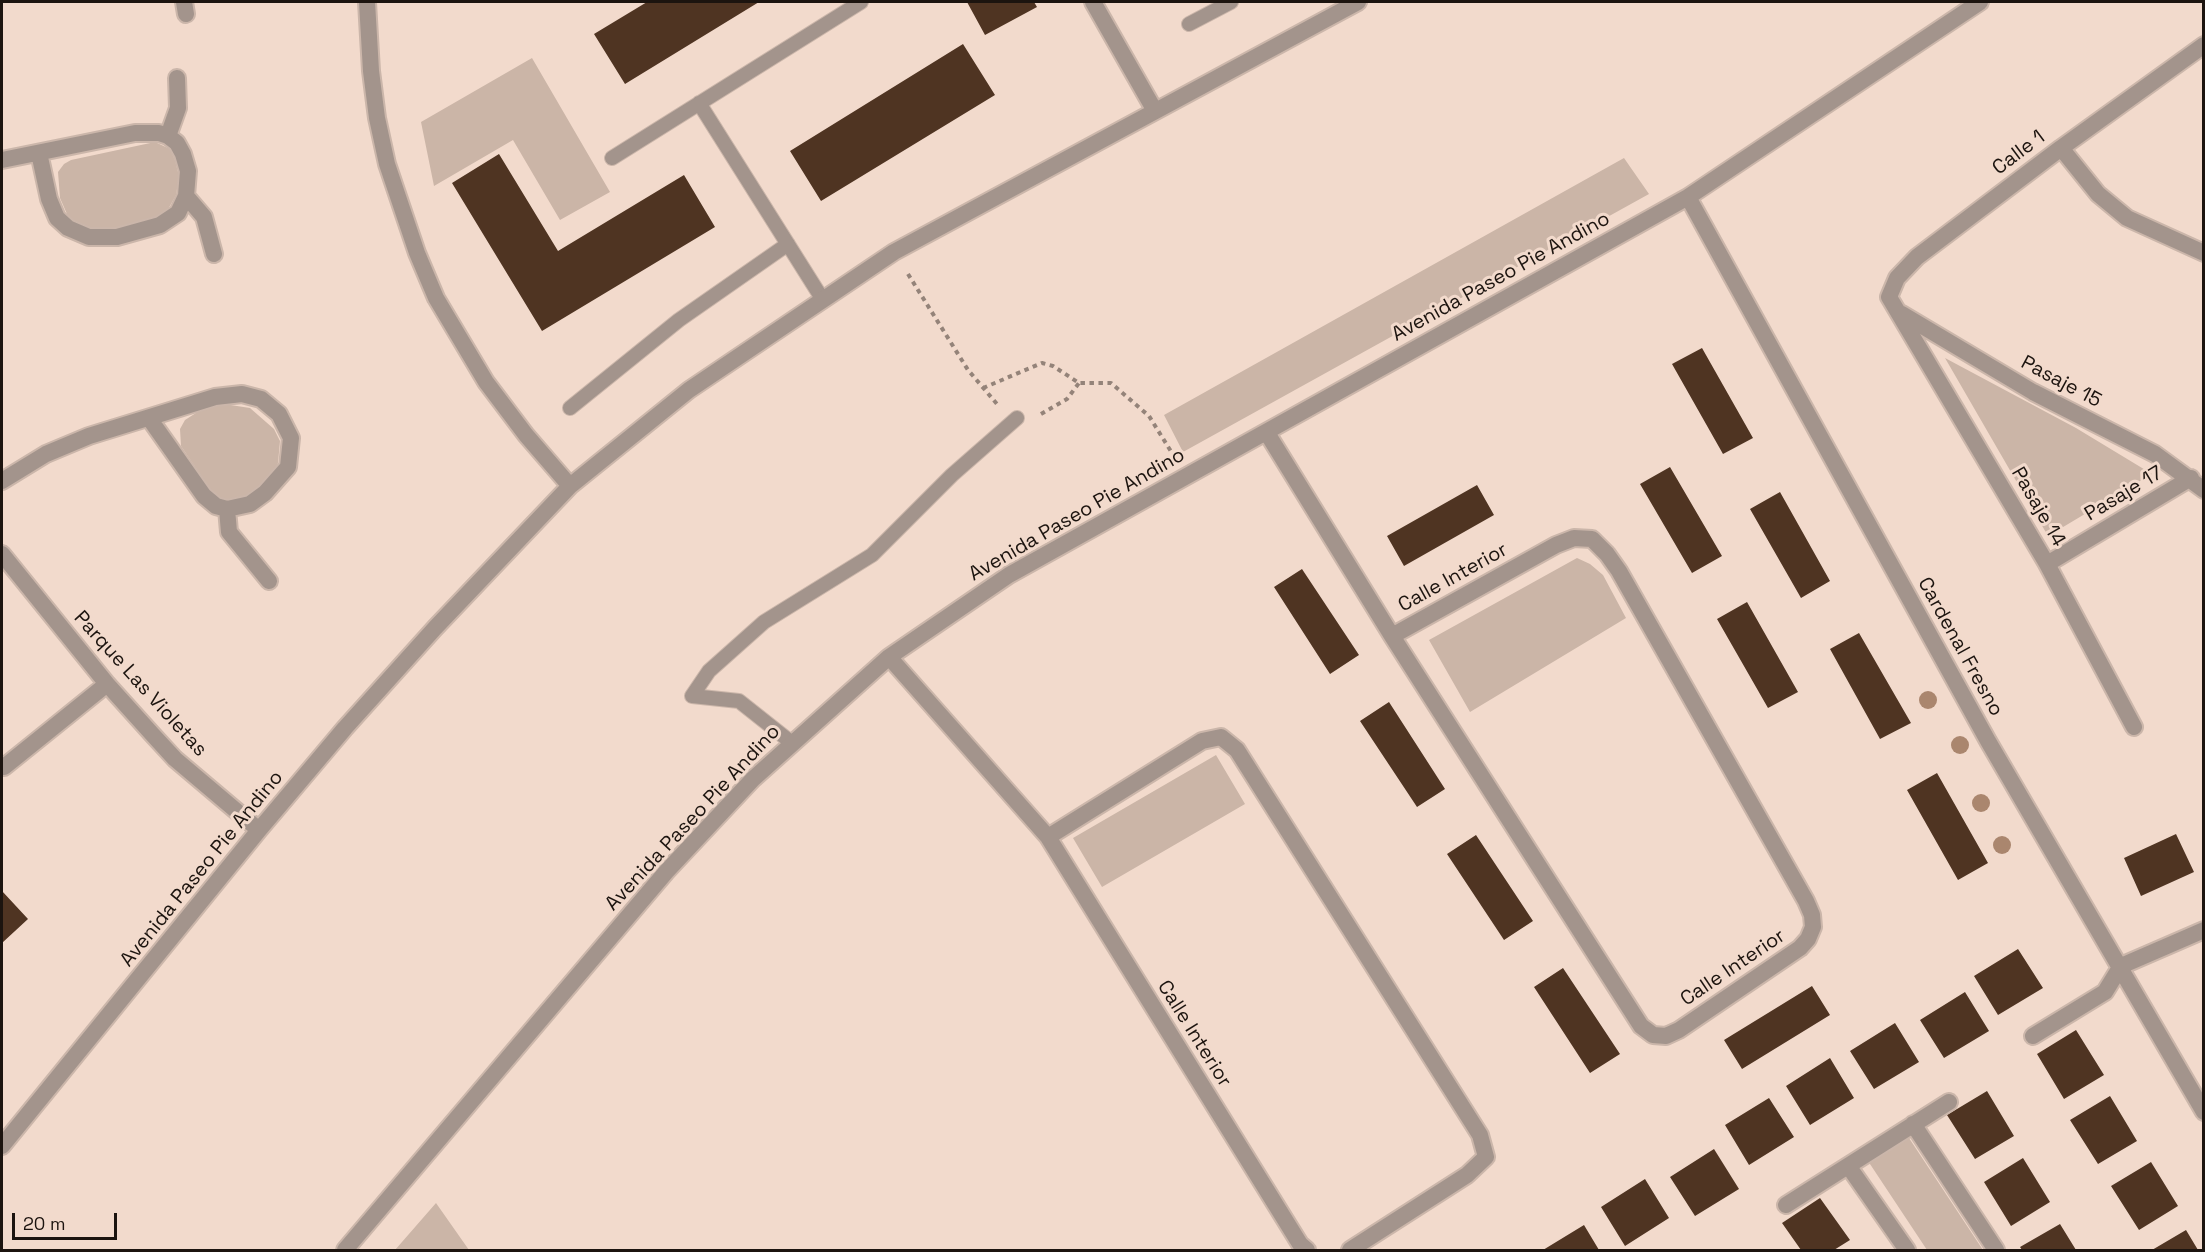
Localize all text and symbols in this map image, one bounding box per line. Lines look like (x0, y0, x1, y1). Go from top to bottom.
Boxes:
street label: Calle 1 (1988, 126, 2050, 180)
street label: Avenida Paseo Pie Andino (1388, 207, 1614, 347)
street label: Pasaje 15 (2017, 351, 2105, 413)
street label: Avenida Paseo Pie Andino (965, 443, 1189, 587)
street label: Pasaje 17 (2081, 461, 2167, 527)
street label: Pasaje 14 (2006, 463, 2070, 551)
street label: Calle Interior (1394, 538, 1512, 618)
street label: Cardenal Fresno (1912, 573, 2008, 721)
street label: Parque Las Violetas (68, 606, 212, 762)
street label: Avenida Paseo Pie Andino (601, 720, 785, 916)
street label: Avenida Paseo Pie Andino (115, 766, 289, 972)
street label: Calle Interior (1676, 924, 1790, 1012)
street label: Calle Interior (1152, 976, 1236, 1092)
scale bar (15, 1201, 120, 1239)
text: 20 m (23, 1212, 66, 1235)

